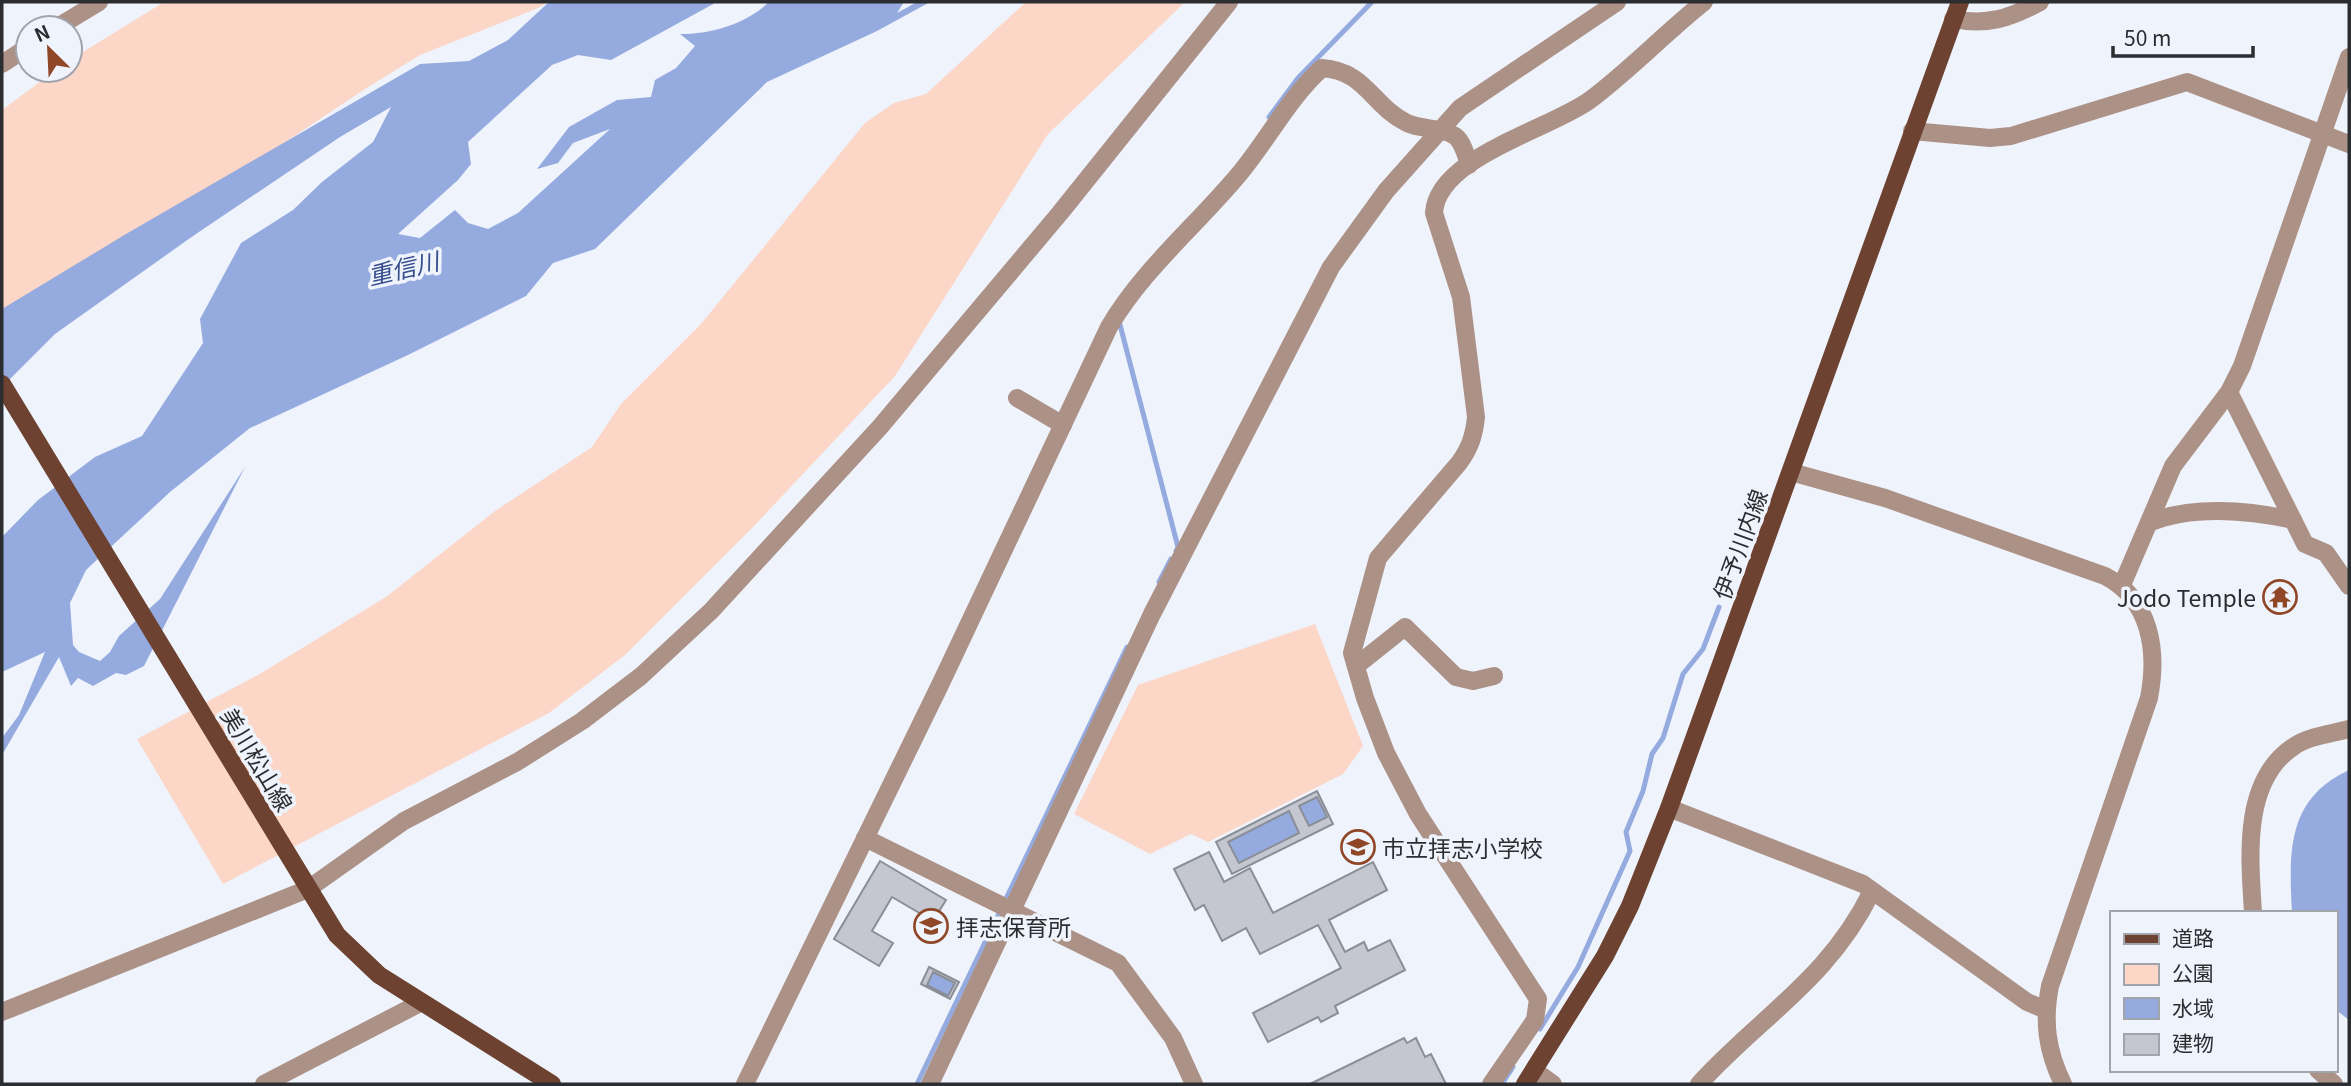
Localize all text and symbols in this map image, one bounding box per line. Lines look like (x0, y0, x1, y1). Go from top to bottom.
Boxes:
north arrow (14, 14, 84, 84)
scale bar (2113, 14, 2253, 58)
text: N (29, 17, 53, 47)
text: 50 m (2124, 22, 2171, 52)
water label: 重信川 (364, 241, 445, 292)
street label: 伊予川内線 (1703, 484, 1775, 604)
temple icon: Jodo Temple (2261, 578, 2299, 616)
place label: Jodo Temple (2117, 580, 2256, 614)
street label: 美川松山線 (214, 701, 302, 817)
school or university icon: 市立拝志小学校 (1339, 828, 1377, 866)
place label: 市立拝志小学校 (1382, 830, 1543, 864)
school or university icon: 拝志保育所 (912, 907, 950, 945)
place label: 拝志保育所 (956, 909, 1071, 943)
legend (2110, 911, 2337, 1072)
text: 道路 (2172, 922, 2214, 952)
text: 公園 (2172, 957, 2214, 987)
text: 水域 (2172, 992, 2214, 1022)
text: 建物 (2172, 1027, 2214, 1057)

